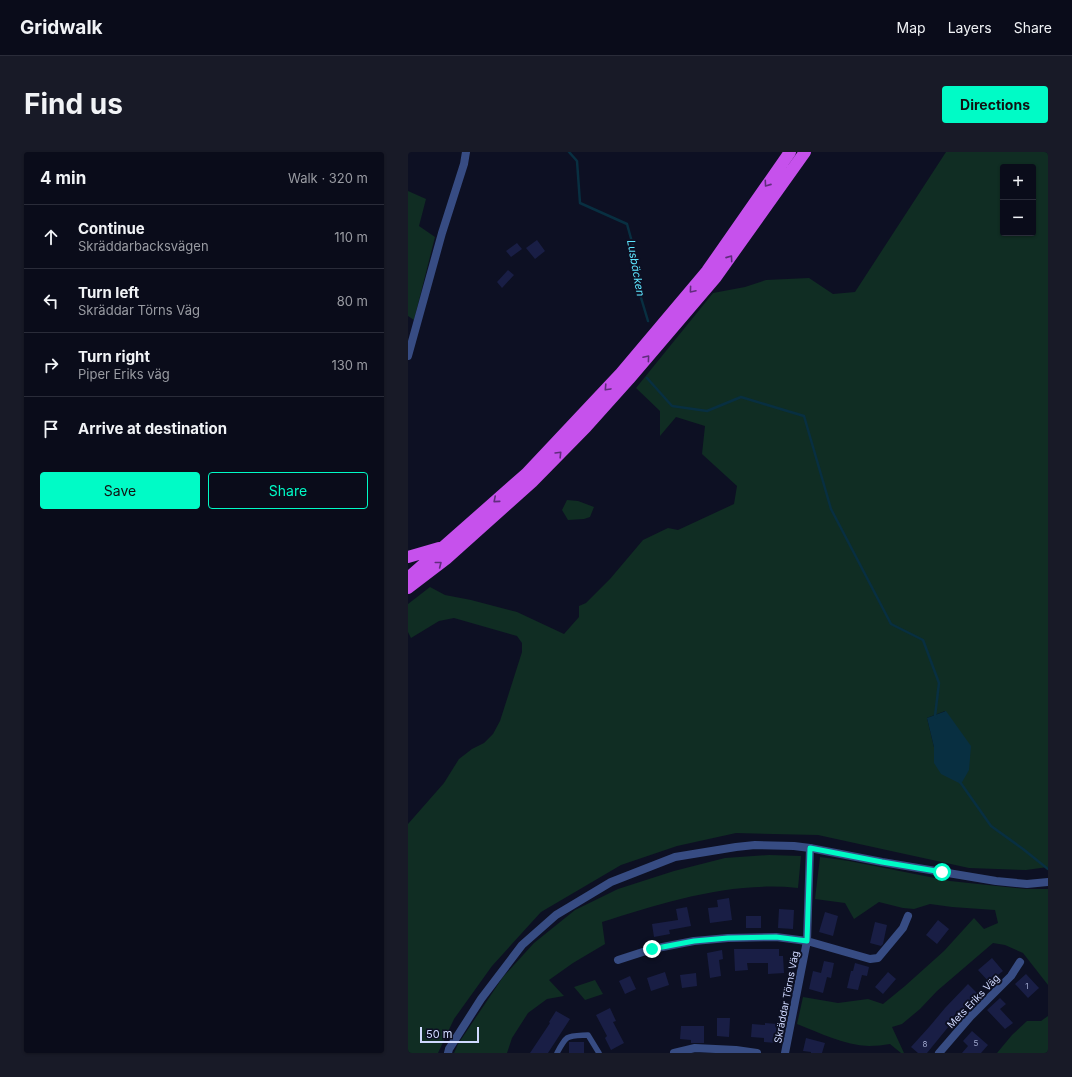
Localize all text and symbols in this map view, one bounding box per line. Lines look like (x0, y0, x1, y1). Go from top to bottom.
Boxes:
text: Gridwalk (20, 16, 103, 39)
text: Map (897, 19, 926, 36)
text: Layers (948, 19, 992, 36)
text: Share (1014, 19, 1052, 36)
button: Directions (942, 86, 1048, 123)
text: Find us (24, 87, 123, 121)
map controls (1000, 164, 1036, 236)
button: + (1000, 164, 1036, 200)
text: 4 min (40, 168, 86, 188)
text: Walk · 320 m (288, 170, 368, 186)
one-way arrow (765, 180, 772, 187)
button: − (1000, 200, 1036, 236)
text: Continue (78, 219, 145, 238)
icon: ahead (40, 226, 62, 248)
text: 110 m (334, 229, 368, 245)
text: Skräddarbacksvägen (78, 238, 209, 254)
water label: Lusbäcken (624, 239, 648, 298)
one-way arrow (725, 255, 732, 262)
text: Turn left (78, 283, 139, 302)
one-way arrow (689, 285, 696, 292)
icon: left (40, 290, 62, 312)
text: 80 m (337, 293, 368, 309)
text: Skräddar Törns Väg (78, 302, 200, 318)
text: Turn right (78, 347, 150, 366)
icon: right (40, 354, 62, 376)
one-way arrow (643, 355, 650, 363)
text: 130 m (331, 357, 368, 373)
text: Piper Eriks väg (78, 366, 170, 382)
one-way arrow (604, 383, 611, 391)
icon: arrive (40, 418, 62, 440)
text: Arrive at destination (78, 419, 227, 438)
one-way arrow (554, 451, 562, 459)
button: Save (40, 472, 200, 509)
button: Share (208, 472, 368, 509)
one-way arrow (494, 496, 501, 503)
one-way arrow (434, 562, 441, 569)
route start (933, 863, 951, 881)
route end (643, 940, 661, 958)
street label: Skräddar Törns Väg (771, 950, 801, 1044)
street label: Mets Eriks Väg (944, 972, 1002, 1030)
house number: 1 (1025, 981, 1029, 991)
scale bar (420, 1025, 479, 1044)
text: 50 m (426, 1027, 452, 1041)
house number: 5 (974, 1038, 979, 1048)
house number: 8 (923, 1039, 928, 1049)

